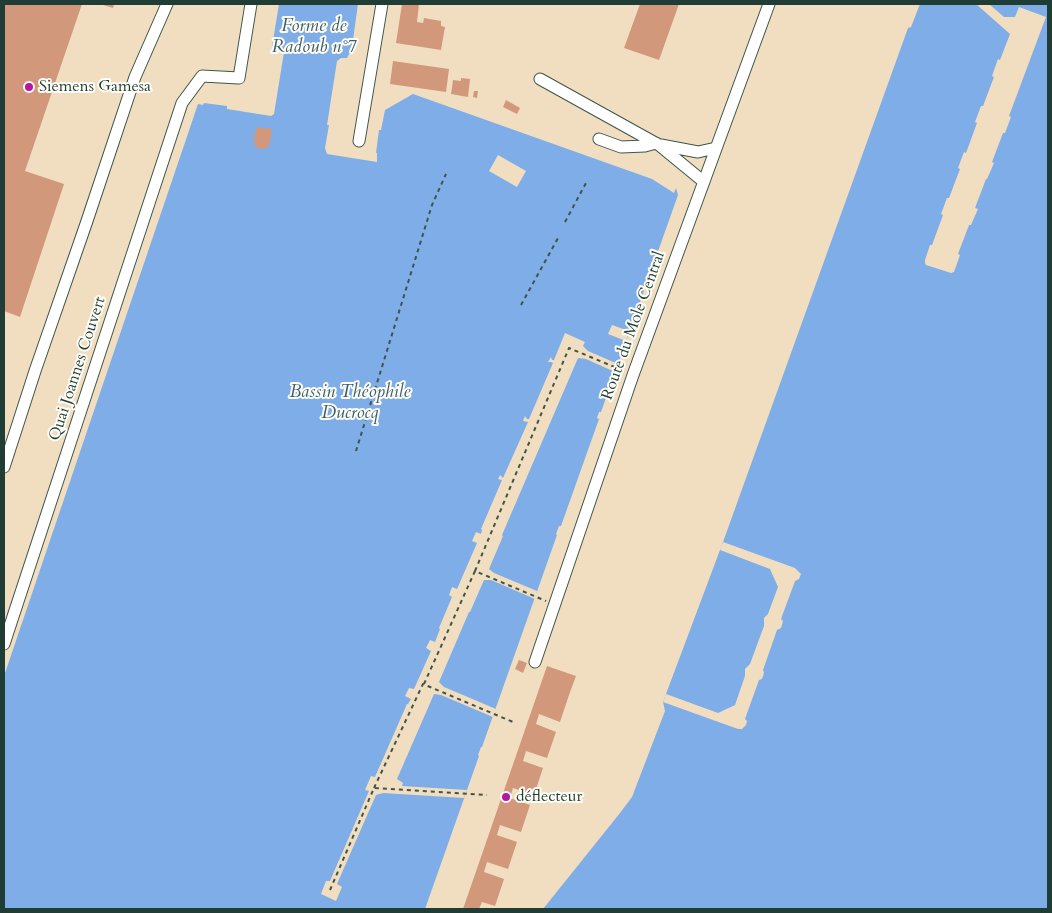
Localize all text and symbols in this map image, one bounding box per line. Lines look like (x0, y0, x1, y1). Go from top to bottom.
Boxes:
water label: Forme de Radoub n°7 (272, 16, 356, 58)
place label: Siemens Gamesa (39, 77, 151, 97)
marker: Siemens Gamesa (23, 81, 35, 93)
street label: Route du Mole Central (598, 249, 670, 403)
street label: Quai Joannes Couvert (46, 295, 110, 443)
water label: Bassin Théophile Ducrocq (290, 382, 410, 424)
place label: déflecteur (516, 787, 582, 807)
marker: déflecteur (500, 791, 512, 803)

